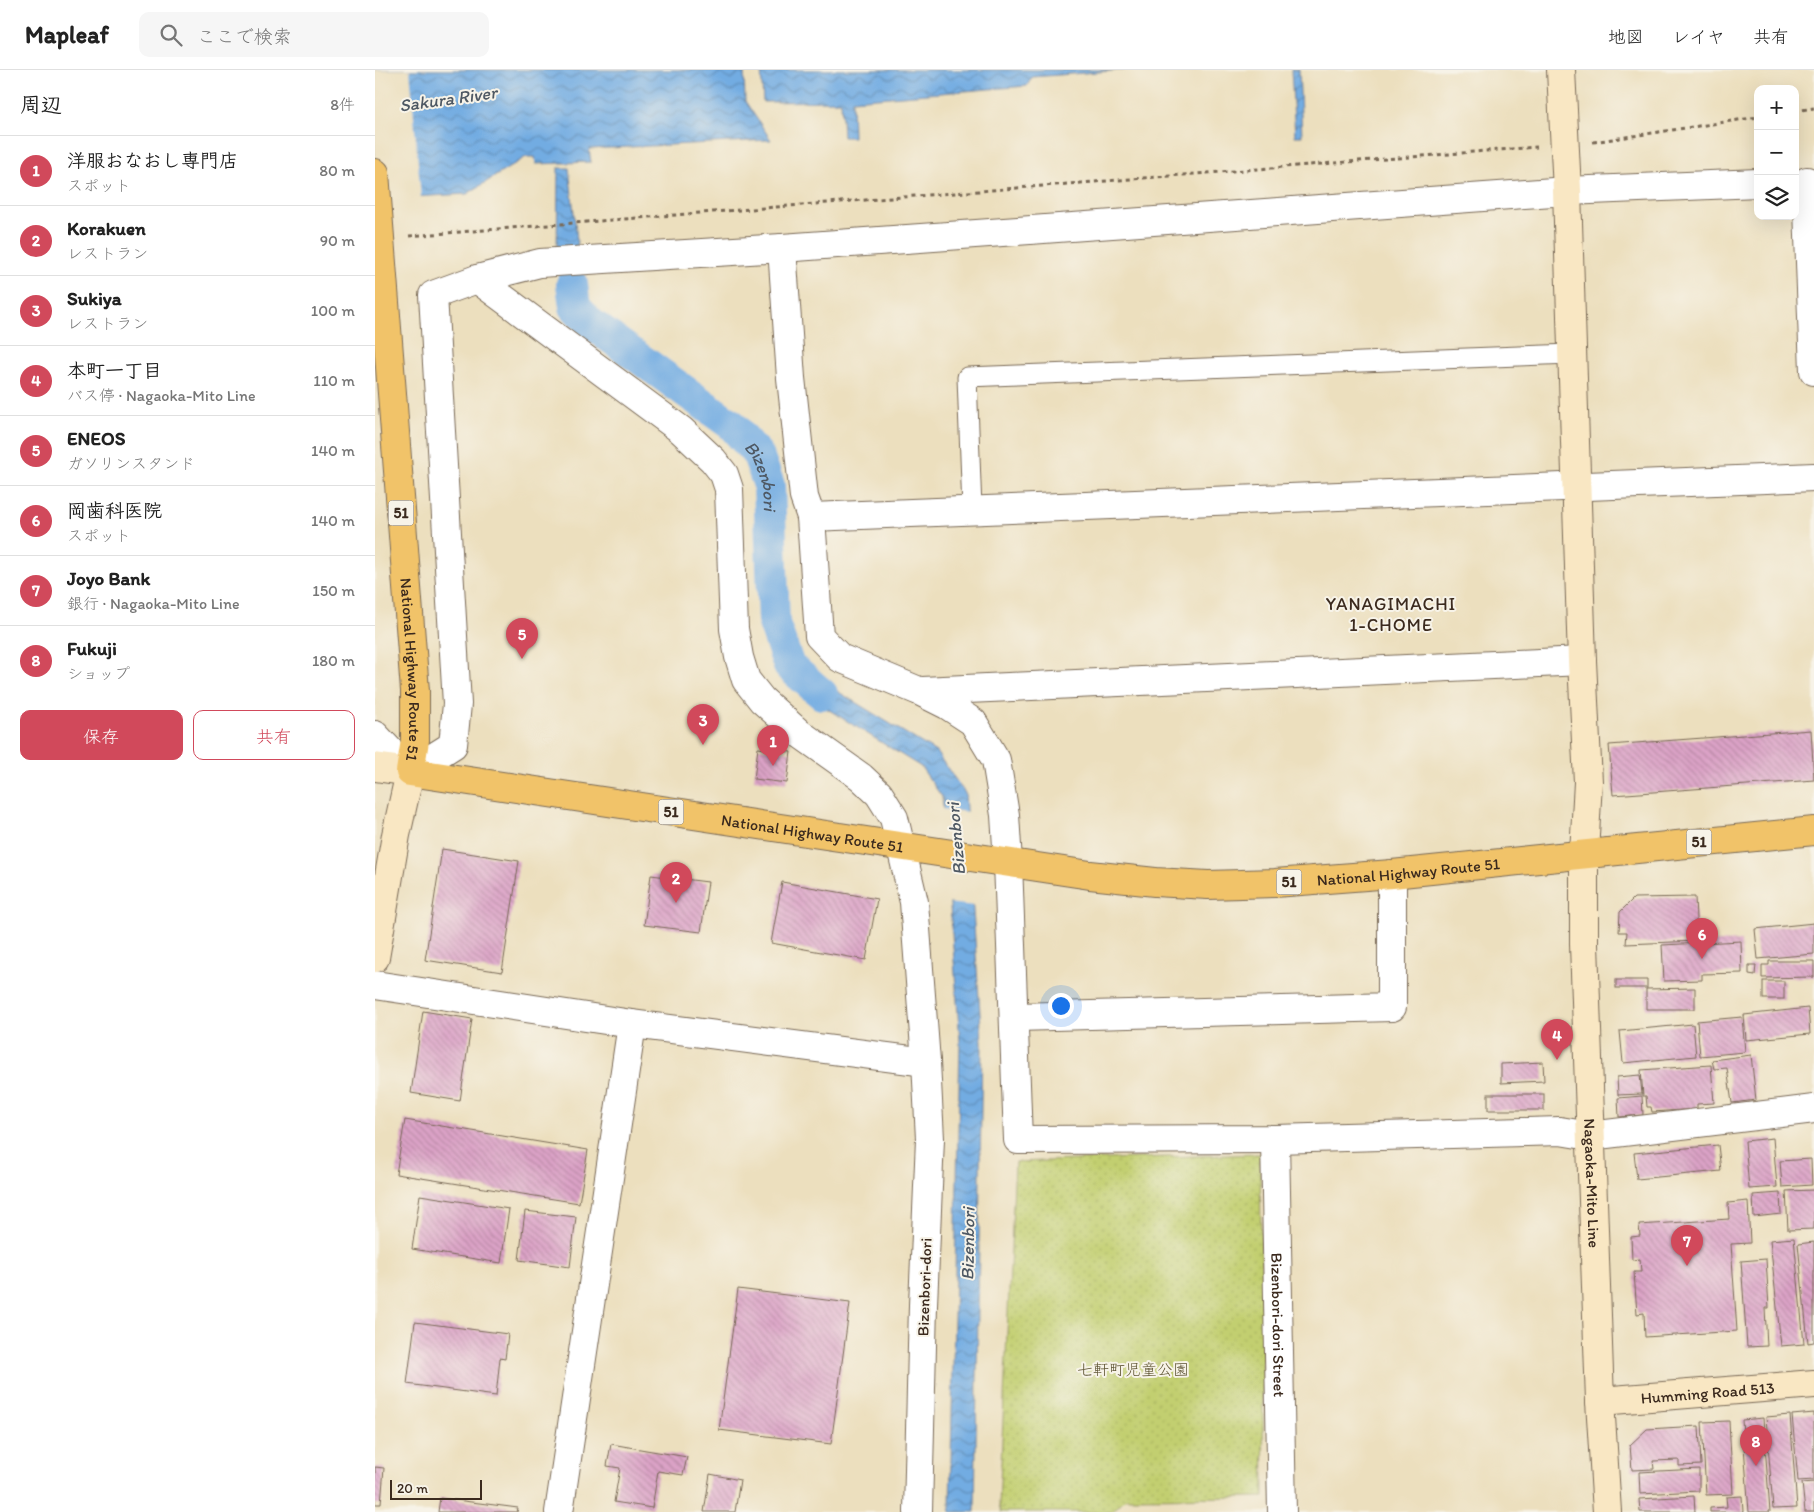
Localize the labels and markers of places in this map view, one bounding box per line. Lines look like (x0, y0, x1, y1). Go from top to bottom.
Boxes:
pin: 5 (506, 618, 538, 659)
pin: 3 (687, 704, 719, 745)
pin: 1 (757, 725, 789, 766)
pin: 2 (660, 862, 692, 903)
pin: 6 (1686, 918, 1718, 959)
pin: 4 (1541, 1019, 1573, 1060)
pin: 7 (1671, 1225, 1703, 1266)
pin: 8 (1740, 1425, 1772, 1466)

